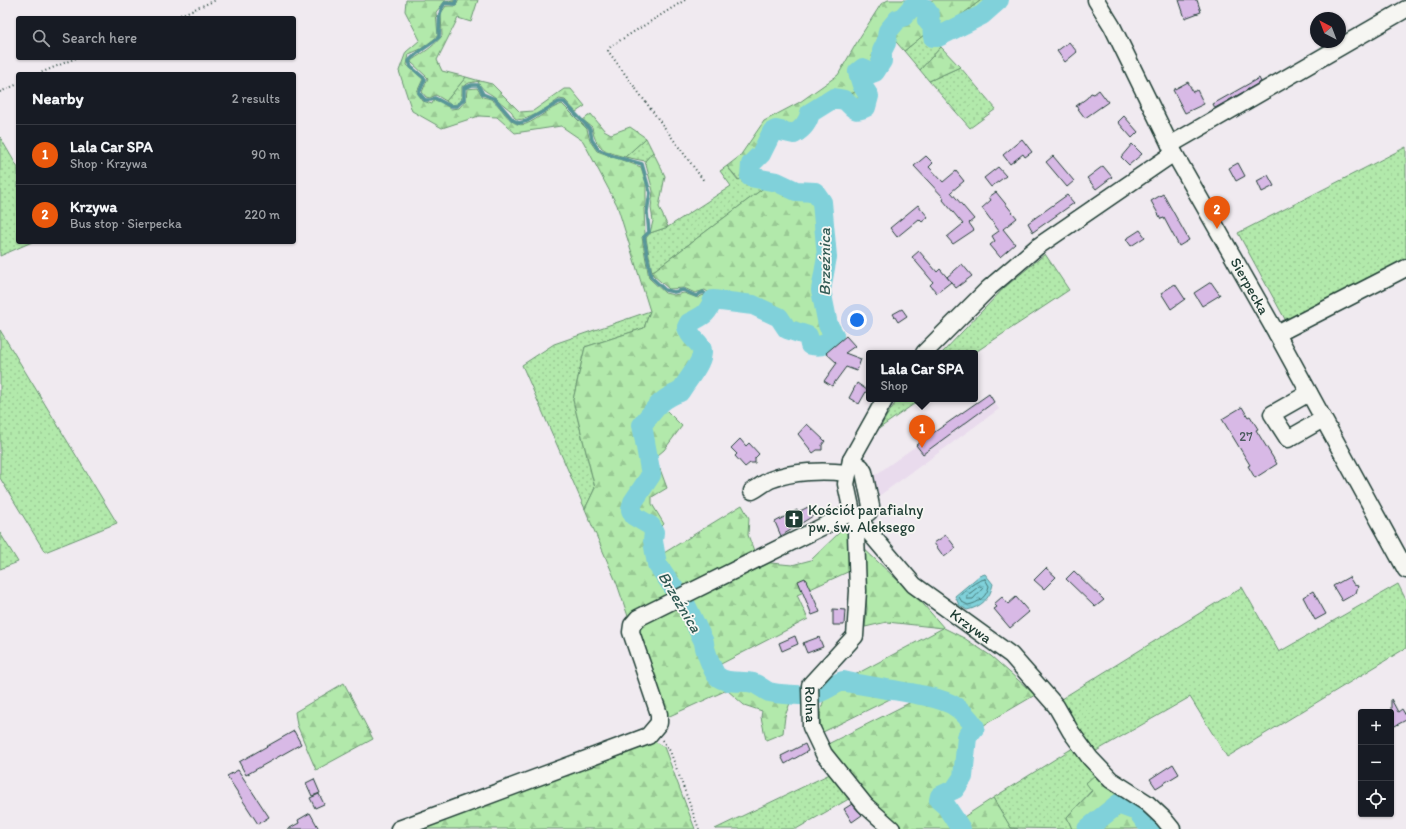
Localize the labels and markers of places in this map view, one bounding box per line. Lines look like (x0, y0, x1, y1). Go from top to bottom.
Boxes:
pin: 2 (1204, 196, 1230, 229)
pin: 1 (909, 415, 935, 448)
place label: Kościół parafialny pw. św. Aleksego (808, 501, 923, 536)
church icon: Kościół parafialny pw. św. Aleksego (783, 508, 805, 530)

